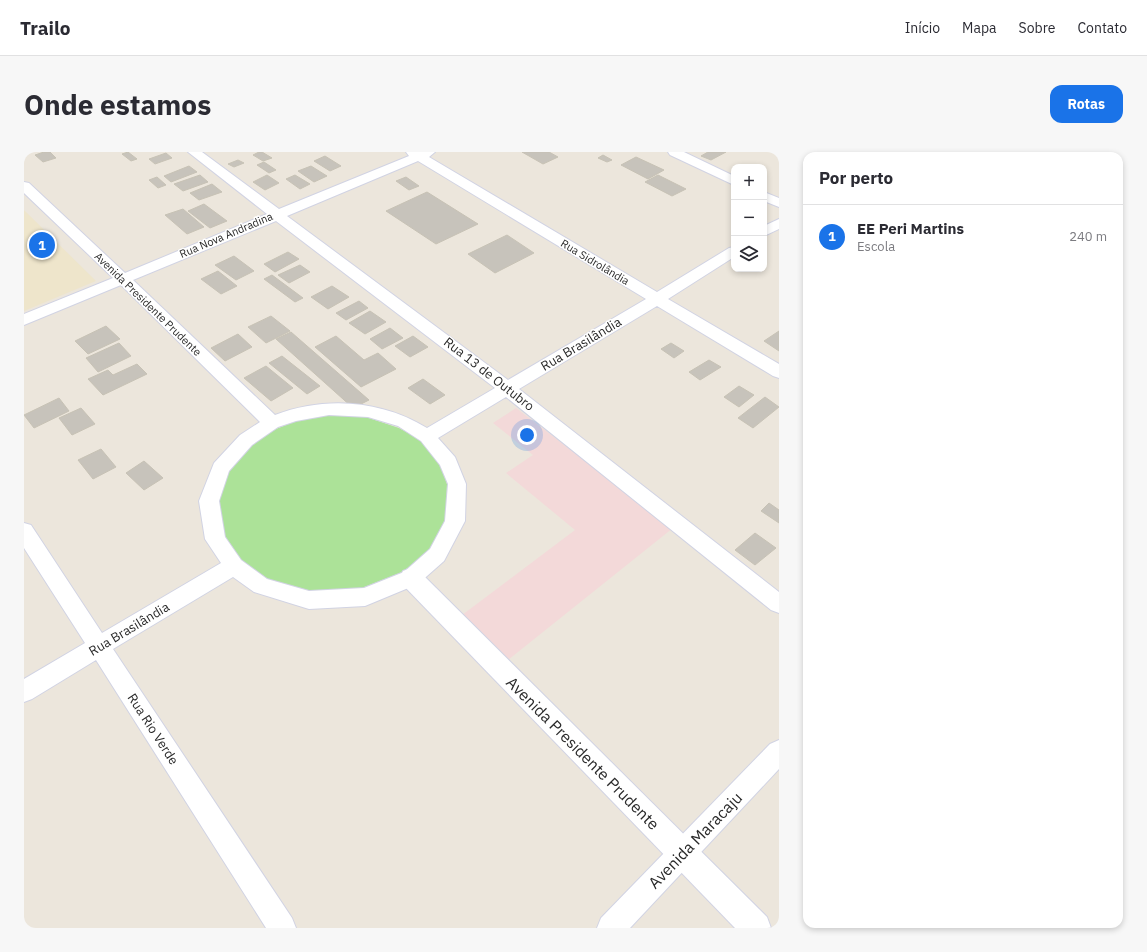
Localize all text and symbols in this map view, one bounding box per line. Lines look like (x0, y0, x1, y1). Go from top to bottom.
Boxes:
text: Trailo (20, 16, 70, 40)
text: Início (905, 19, 940, 37)
text: Mapa (962, 19, 997, 37)
text: Sobre (1019, 19, 1055, 37)
text: Contato (1077, 19, 1127, 37)
button: Rotas (1050, 85, 1123, 123)
text: Onde estamos (24, 86, 211, 123)
map controls (731, 164, 767, 272)
button: + (731, 164, 767, 200)
text: Por perto (819, 167, 893, 189)
button: − (731, 200, 767, 236)
street label: Rua Nova Andradina (177, 209, 275, 261)
text: EE Peri Martins (857, 219, 964, 238)
text: 1 (828, 228, 836, 245)
text: 240 m (1069, 228, 1107, 245)
pin: 1 (29, 230, 55, 260)
street label: Rua Sidrolândia (558, 236, 632, 288)
button: layers (731, 236, 767, 272)
text: Escola (857, 238, 895, 255)
street label: Avenida Presidente Prudente (92, 249, 204, 359)
street label: Rua Brasilândia (538, 313, 624, 375)
street label: Rua 13 de Outubro (440, 333, 538, 415)
your location (517, 425, 537, 445)
street label: Rua Brasilândia (86, 598, 172, 660)
street label: Avenida Presidente Prudente (502, 672, 664, 834)
street label: Rua Rio Verde (124, 690, 182, 768)
street label: Avenida Maracaju (644, 787, 746, 893)

